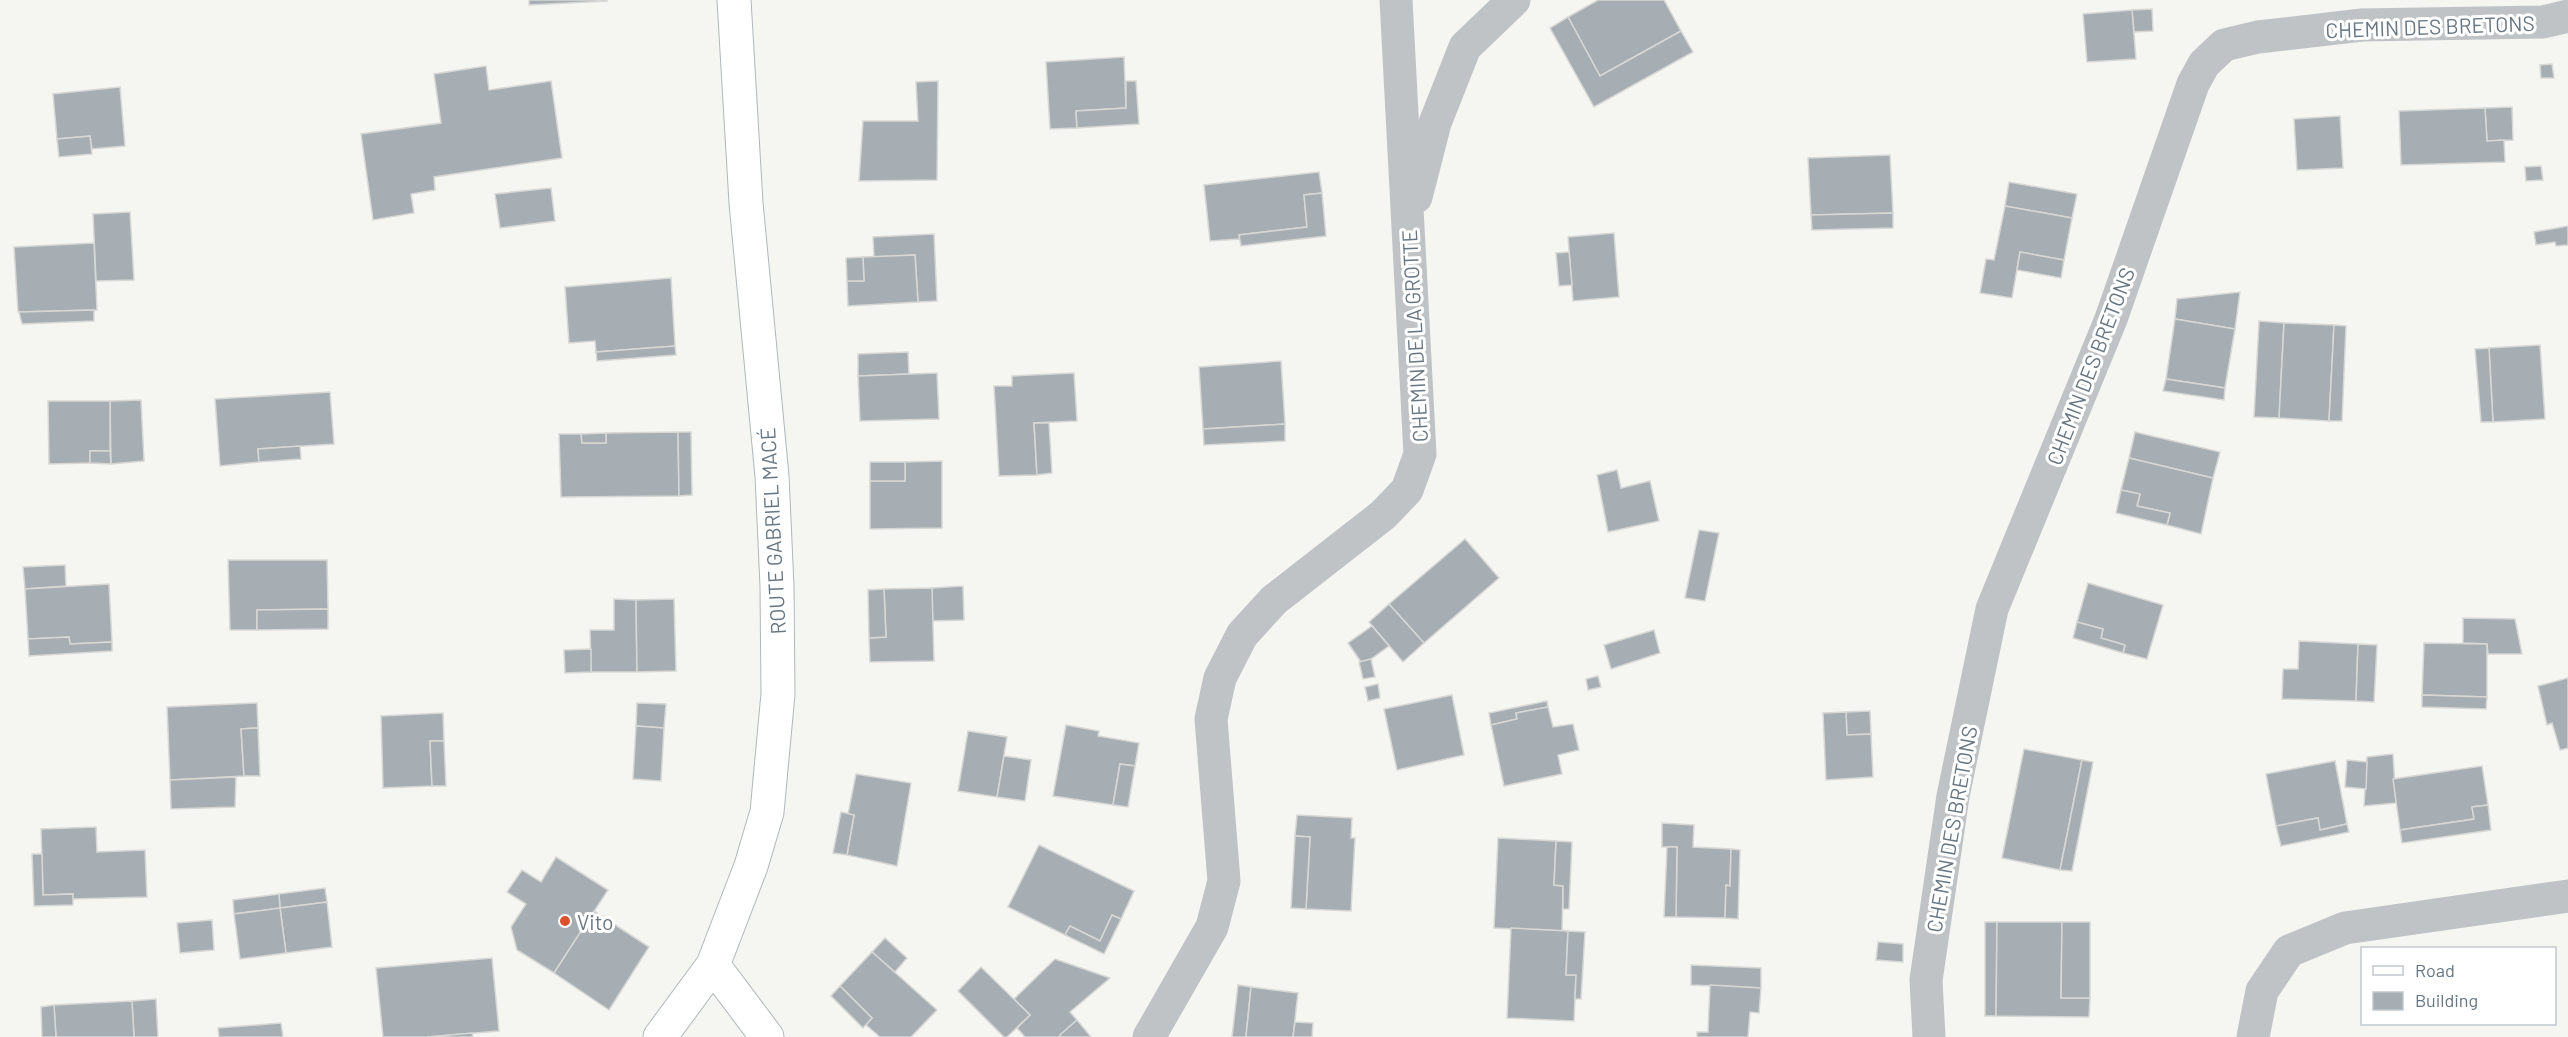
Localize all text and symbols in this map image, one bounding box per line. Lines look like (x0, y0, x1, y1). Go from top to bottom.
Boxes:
street label: CHEMIN DES BRETONS (2325, 10, 2535, 42)
street label: CHEMIN DE LA GROTTE (1396, 229, 1432, 443)
street label: CHEMIN DES BRETONS (2041, 264, 2139, 468)
street label: ROUTE GABRIEL MACÉ (754, 427, 790, 635)
street label: CHEMIN DES BRETONS (1921, 724, 1981, 934)
place label: Vito (577, 909, 614, 934)
marker: Vito (558, 914, 572, 928)
legend (2361, 947, 2556, 1025)
text: Road (2415, 959, 2455, 981)
text: Building (2415, 989, 2478, 1011)

